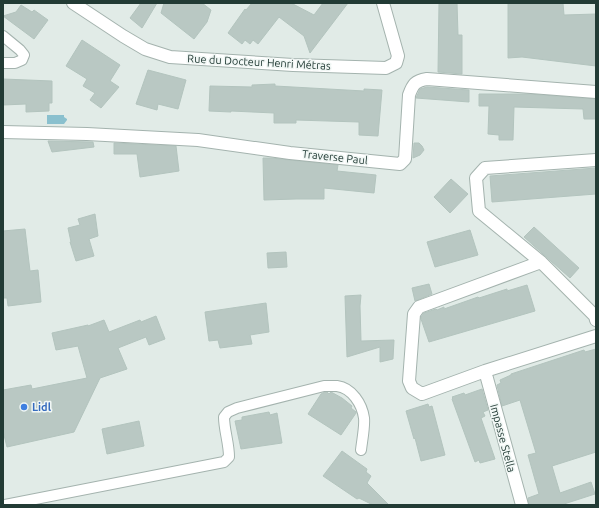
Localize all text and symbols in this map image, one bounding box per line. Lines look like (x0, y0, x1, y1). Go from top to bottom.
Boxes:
street label: Rue du Docteur Henri Métras (187, 52, 331, 72)
street label: Traverse Paul (302, 148, 368, 166)
place label: Lidl (32, 401, 52, 413)
marker: Lidl (19, 402, 29, 412)
street label: Impasse Stella (488, 403, 518, 473)

